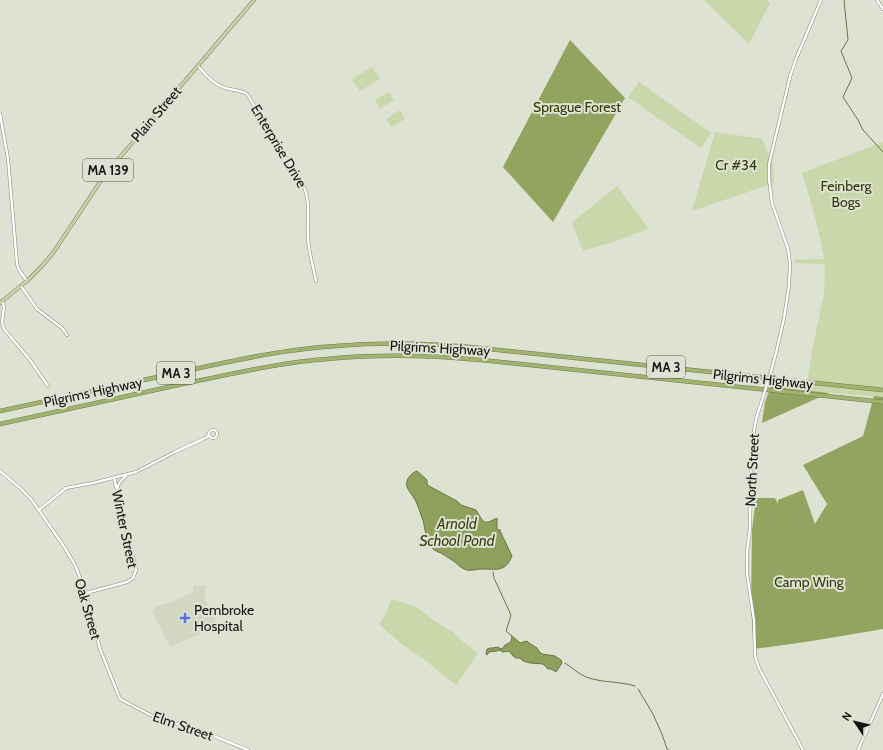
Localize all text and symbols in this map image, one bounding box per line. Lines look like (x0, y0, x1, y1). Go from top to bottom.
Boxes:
street label: Plain Street (127, 82, 185, 146)
park label: Sprague Forest (533, 98, 621, 116)
street label: Enterprise Drive (247, 101, 311, 191)
park label: Cr #34 (715, 156, 757, 174)
road number: MA 139 (83, 159, 133, 181)
park label: Feinberg Bogs (821, 177, 872, 211)
street label: Pilgrims Highway (389, 336, 491, 360)
road number: MA 3 (647, 356, 685, 378)
road number: MA 3 (157, 362, 195, 384)
street label: Pilgrims Highway (712, 365, 814, 393)
street label: Pilgrims Highway (42, 373, 144, 411)
street label: North Street (741, 433, 763, 507)
street label: Winter Street (108, 488, 142, 570)
water label: Arnold School Pond (419, 515, 496, 550)
park label: Camp Wing (774, 573, 845, 591)
street label: Oak Street (71, 576, 105, 642)
place label: Pembroke Hospital (194, 601, 254, 635)
marker: Pembroke Hospital (179, 612, 191, 624)
north arrow (835, 702, 875, 742)
street label: Elm Street (151, 707, 216, 745)
text: N (839, 709, 855, 723)

